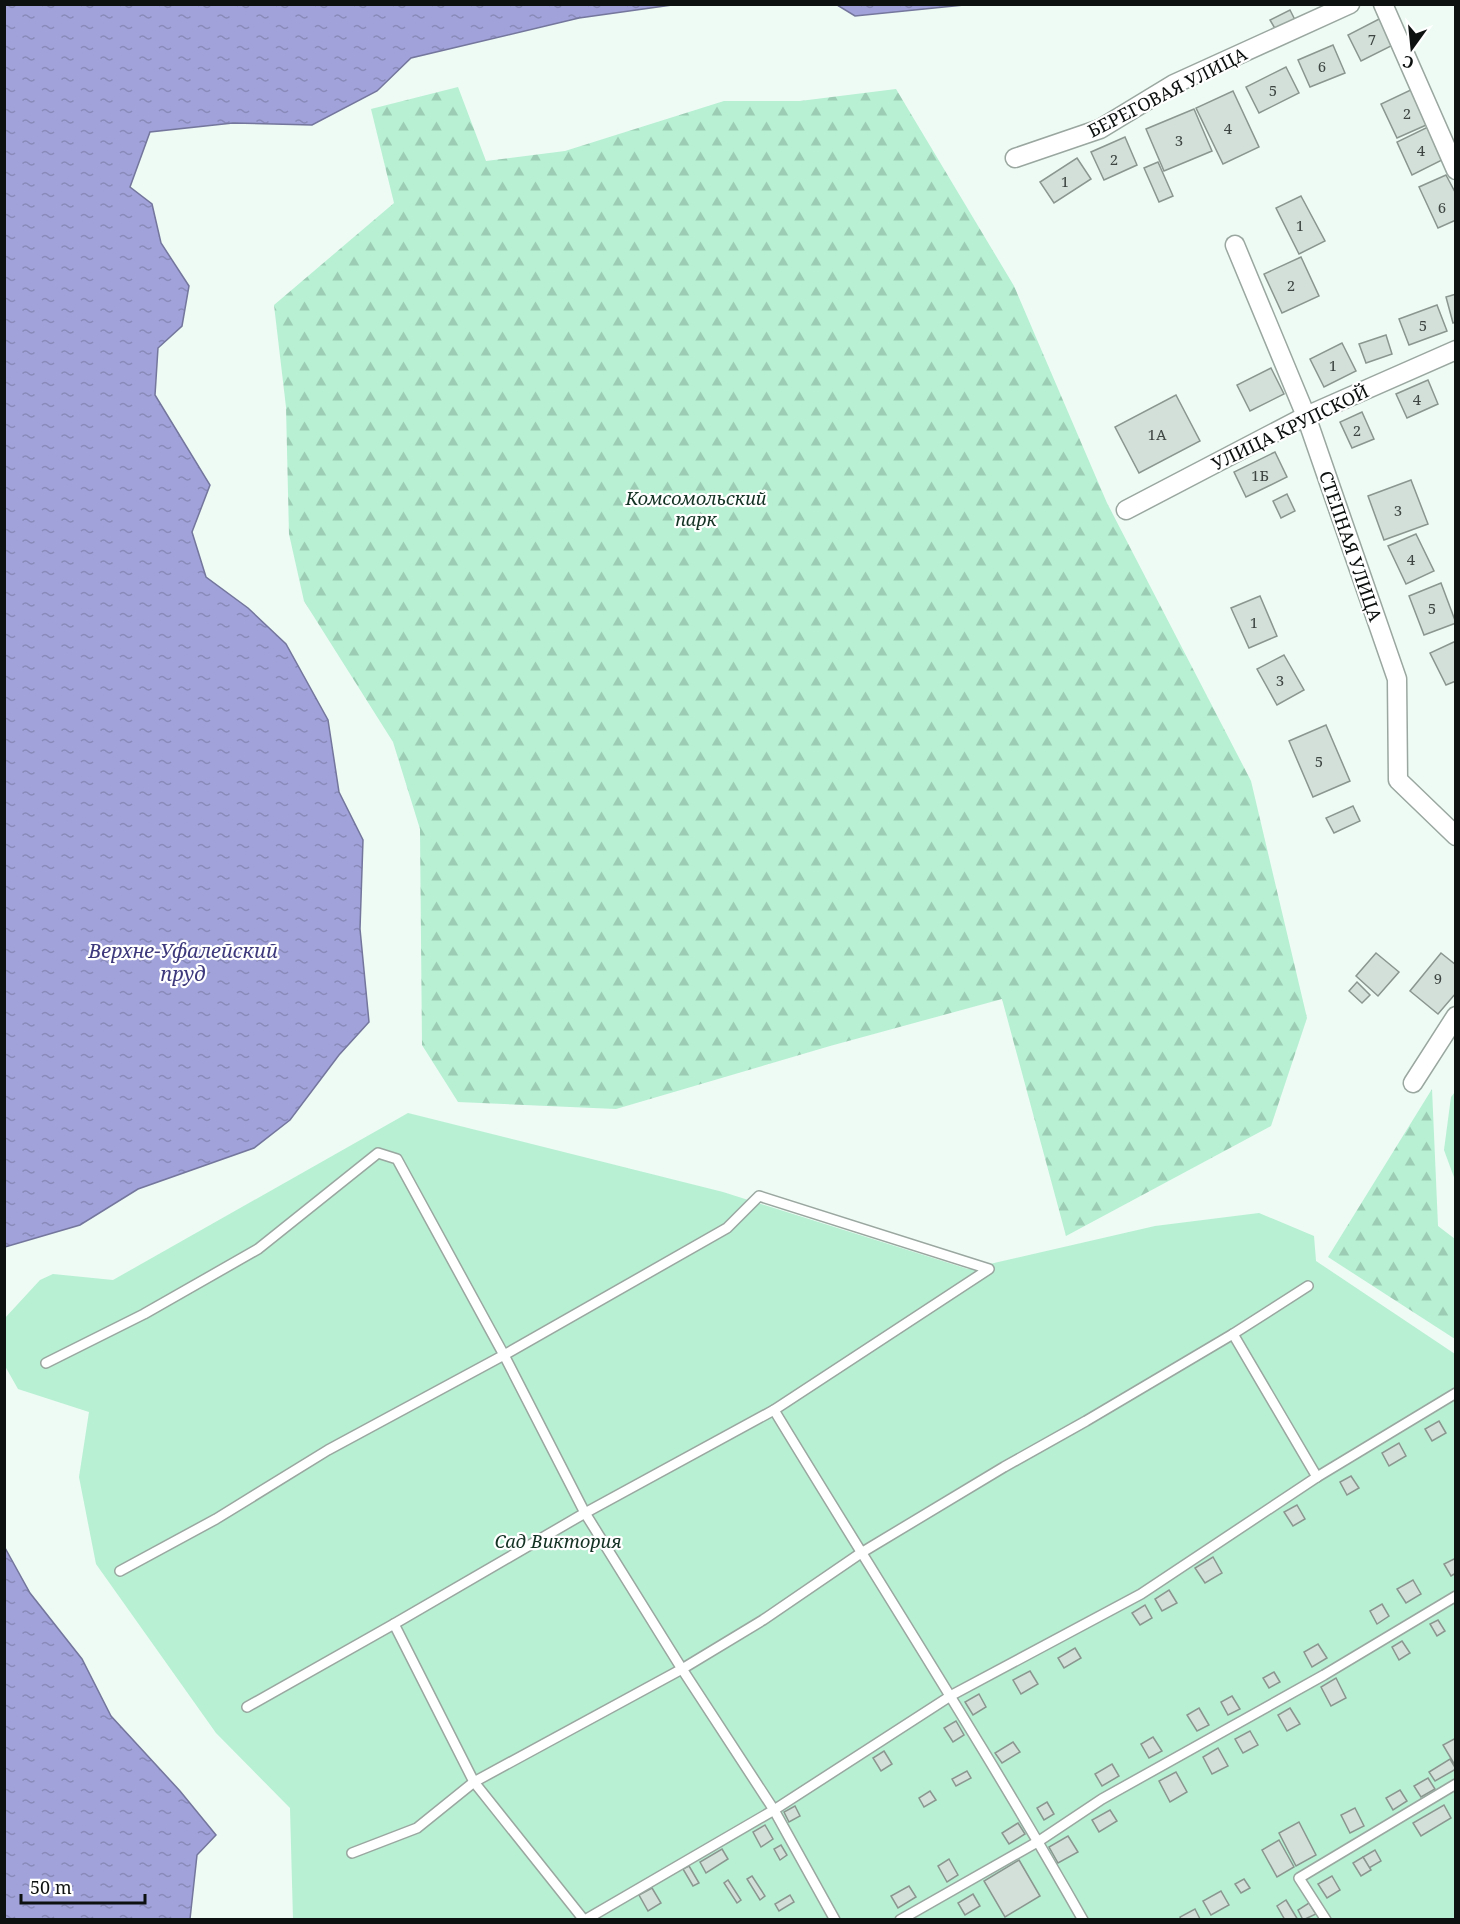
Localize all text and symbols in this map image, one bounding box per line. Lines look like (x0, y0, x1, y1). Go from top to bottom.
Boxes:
north arrow (1382, 18, 1442, 78)
house number: 7 (1368, 29, 1376, 49)
street label: БЕРЕГОВАЯ УЛИЦА (1083, 41, 1251, 143)
text: С (1400, 51, 1416, 74)
house number: 6 (1318, 56, 1326, 76)
house number: 5 (1269, 80, 1277, 100)
house number: 2 (1403, 103, 1411, 123)
house number: 4 (1224, 118, 1233, 138)
house number: 3 (1175, 130, 1183, 150)
house number: 4 (1417, 140, 1426, 160)
house number: 2 (1110, 149, 1118, 169)
house number: 1 (1061, 171, 1069, 191)
house number: 6 (1438, 197, 1446, 217)
house number: 1 (1296, 215, 1304, 235)
house number: 2 (1287, 275, 1295, 295)
house number: 5 (1419, 315, 1427, 335)
house number: 1 (1329, 355, 1337, 375)
street label: УЛИЦА КРУПСКОЙ (1207, 379, 1373, 475)
house number: 4 (1413, 389, 1422, 409)
house number: 2 (1353, 420, 1361, 440)
house number: 1А (1148, 424, 1167, 444)
house number: 1Б (1251, 465, 1269, 485)
street label: СТЕПНАЯ УЛИЦА (1314, 468, 1388, 625)
park label: Комсомольский парк (624, 486, 767, 531)
house number: 3 (1394, 500, 1402, 520)
house number: 4 (1407, 549, 1416, 569)
house number: 5 (1428, 598, 1436, 618)
house number: 1 (1250, 612, 1258, 632)
house number: 3 (1276, 670, 1284, 690)
house number: 5 (1315, 751, 1323, 771)
water label: Верхне-Уфалейский пруд (87, 937, 278, 987)
house number: 9 (1434, 968, 1442, 988)
park label: Сад Виктория (495, 1529, 621, 1553)
scale bar (21, 1867, 146, 1905)
text: 50 m (30, 1875, 72, 1899)

